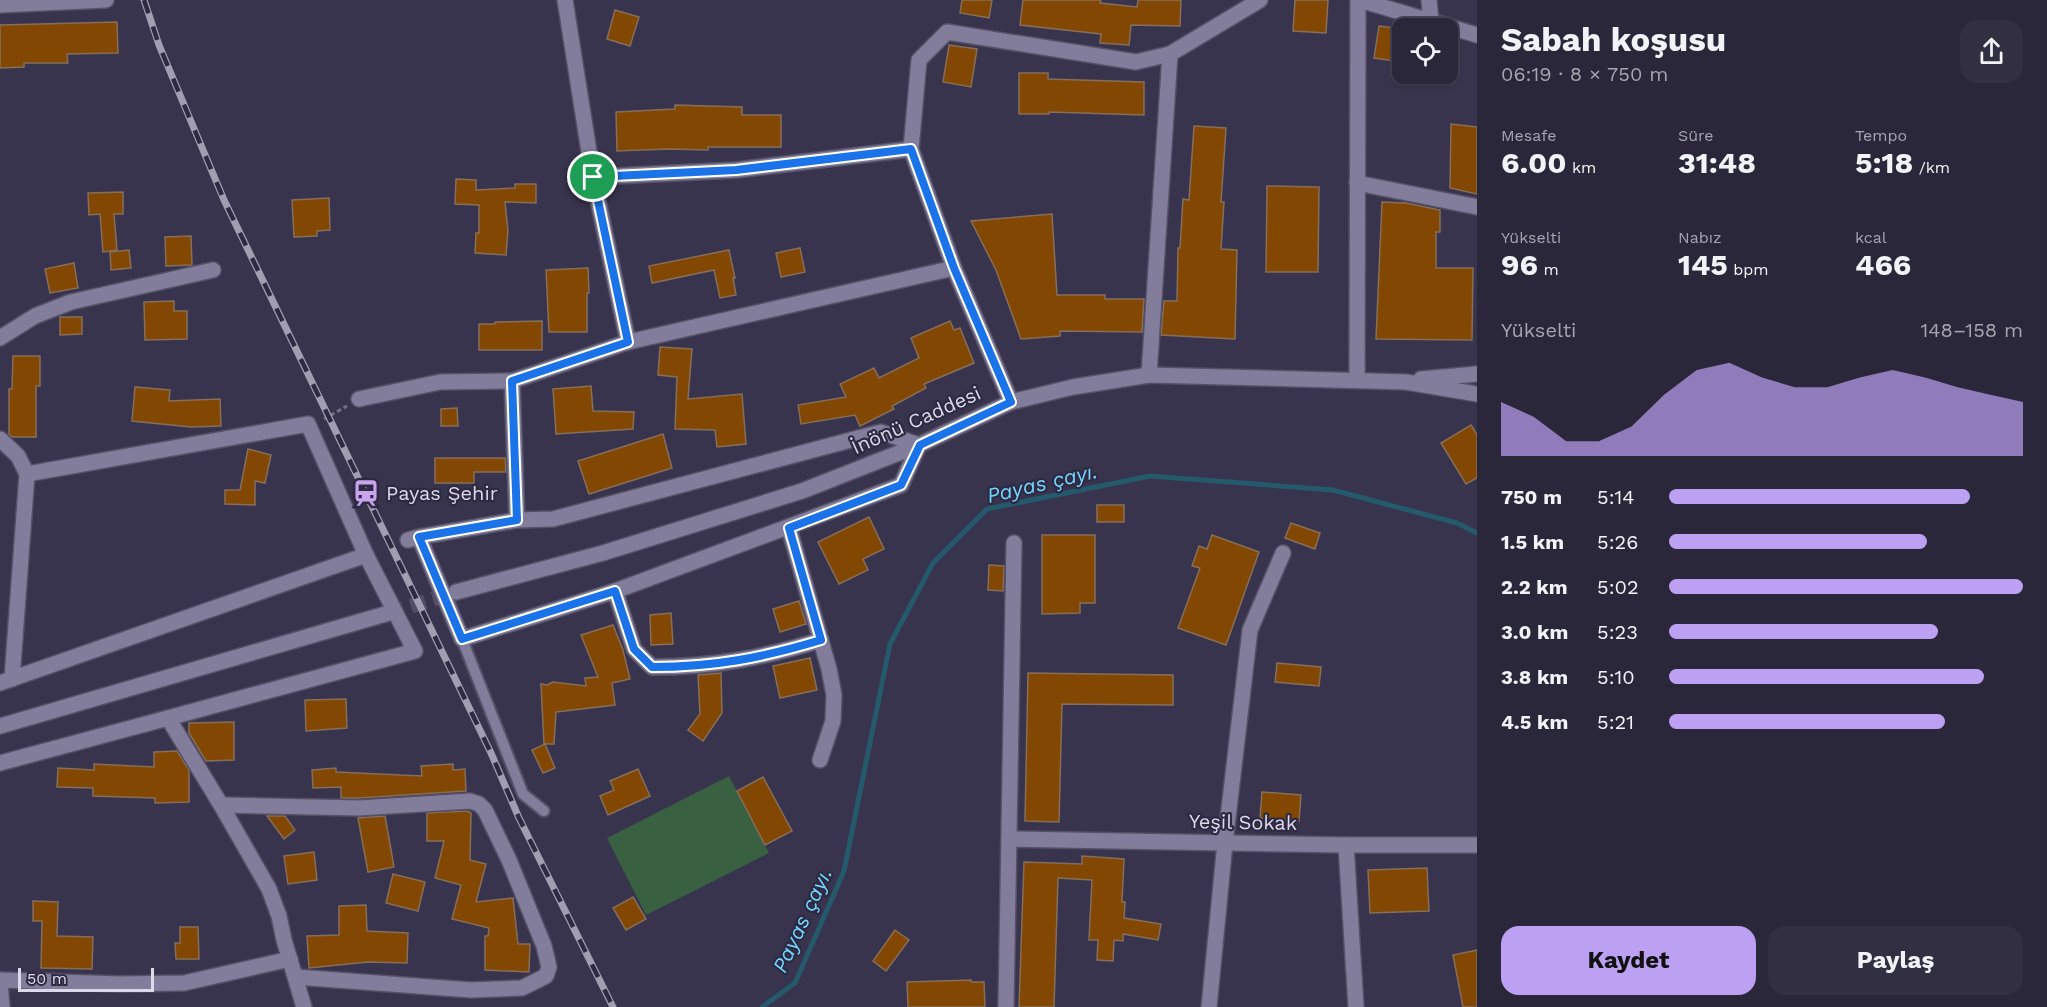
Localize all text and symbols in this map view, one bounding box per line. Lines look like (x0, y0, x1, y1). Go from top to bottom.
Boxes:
map controls (1392, 18, 1458, 84)
button: locate (1392, 18, 1458, 84)
text: Sabah koşusu (1501, 20, 1726, 59)
button: share (1960, 20, 2023, 83)
text: 06:19 · 8 × 750 m (1501, 62, 1668, 86)
text: Mesafe (1501, 126, 1556, 145)
text: Süre (1678, 126, 1714, 145)
text: Tempo (1855, 126, 1907, 145)
text: 6.00 (1501, 145, 1567, 180)
text: 31:48 (1678, 145, 1756, 180)
text: 5:18 (1855, 145, 1913, 180)
pin (567, 151, 618, 202)
text: km (1567, 158, 1596, 177)
text: /km (1913, 158, 1950, 177)
icon: arrive (576, 160, 609, 193)
text: Yükselti (1501, 228, 1561, 247)
text: Nabız (1678, 228, 1722, 247)
text: kcal (1855, 228, 1887, 247)
text: 96 (1501, 247, 1538, 282)
text: 145 (1678, 247, 1728, 282)
text: 466 (1855, 247, 1911, 282)
text: m (1538, 260, 1559, 279)
text: bpm (1728, 260, 1769, 279)
text: Yükselti (1501, 318, 1576, 342)
text: 148–158 m (1921, 318, 2023, 342)
street label: İnönü Caddesi (848, 381, 984, 459)
water label: Payas çayı. (984, 458, 1100, 508)
station icon: Payas Şehi̇r (351, 478, 381, 508)
place label: Payas Şehi̇r (386, 481, 498, 505)
text: 750 m (1501, 485, 1562, 509)
text: 5:14 (1597, 485, 1635, 509)
text: 1.5 km (1501, 530, 1564, 554)
text: 5:26 (1597, 530, 1638, 554)
text: 2.2 km (1501, 575, 1568, 599)
text: 5:02 (1597, 575, 1639, 599)
text: 3.0 km (1501, 620, 1568, 644)
text: 5:23 (1597, 620, 1638, 644)
text: 3.8 km (1501, 665, 1568, 689)
text: 5:10 (1597, 665, 1635, 689)
text: 4.5 km (1501, 710, 1568, 734)
text: 5:21 (1597, 710, 1634, 734)
street label: Yeşil Sokak (1189, 809, 1297, 835)
water label: Payas çayı. (767, 864, 837, 976)
button: Kaydet (1501, 926, 1756, 995)
button: Paylaş (1768, 926, 2023, 995)
scale bar (18, 965, 154, 992)
text: 50 m (27, 969, 67, 988)

